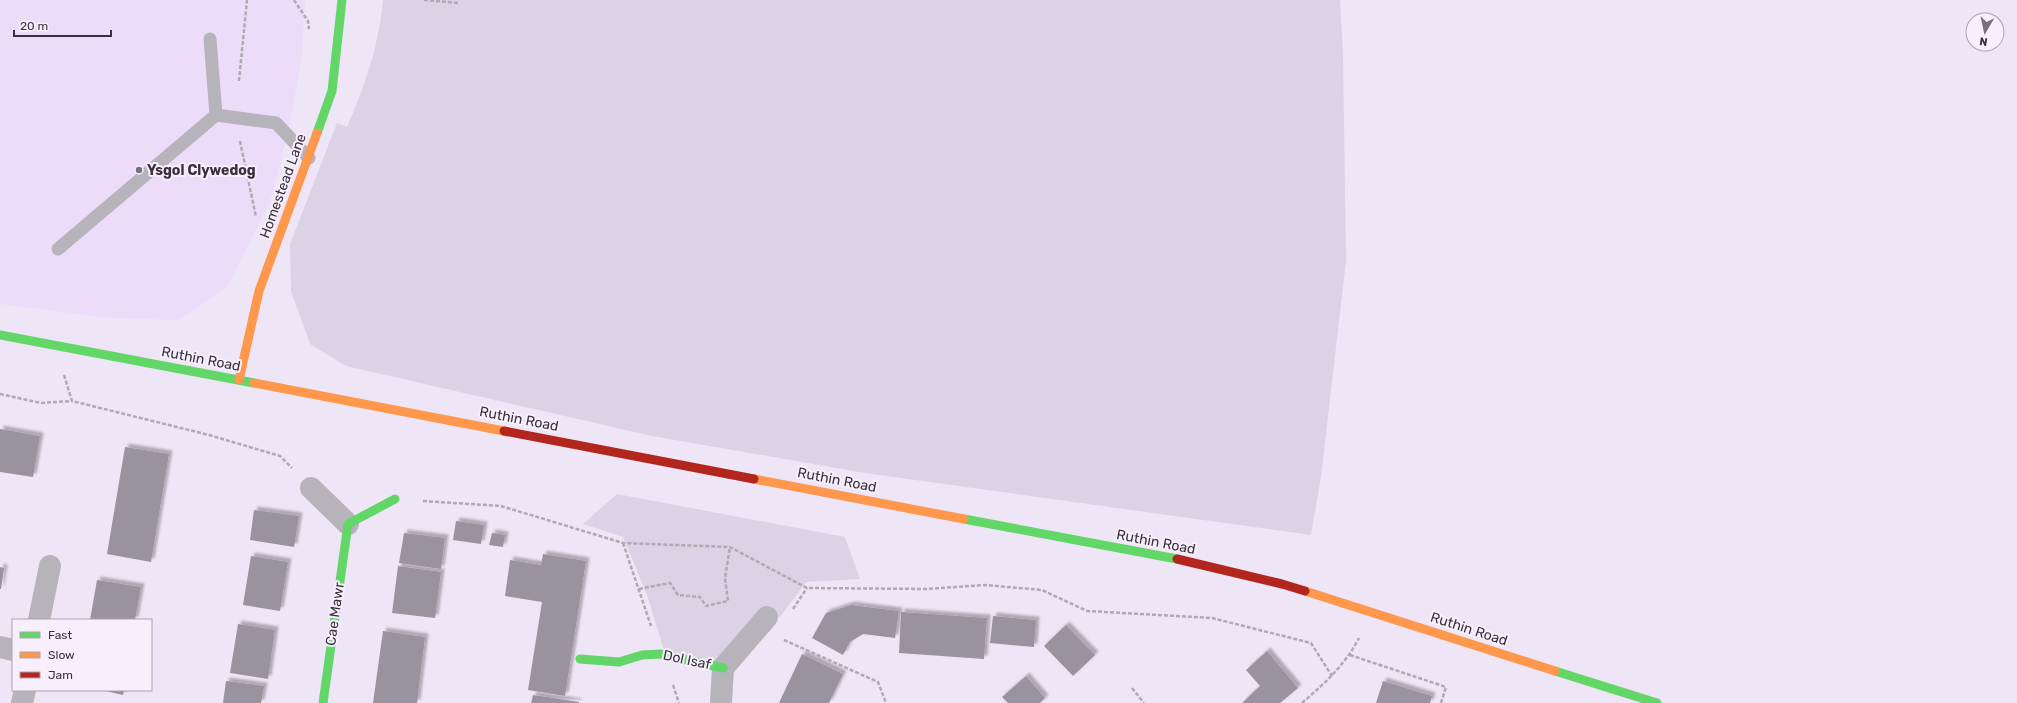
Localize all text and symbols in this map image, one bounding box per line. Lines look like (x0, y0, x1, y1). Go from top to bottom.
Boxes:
scale bar (14, 12, 111, 38)
north arrow (1965, 12, 2005, 52)
text: 20 m (20, 19, 48, 33)
text: N (1979, 34, 1988, 48)
street label: Homestead Lane (256, 131, 310, 241)
place label: Ysgol Clywedog (147, 162, 256, 179)
marker: Ysgol Clywedog (134, 165, 144, 175)
street label: Ruthin Road (160, 343, 242, 375)
street label: Ruthin Road (478, 403, 560, 435)
street label: Ruthin Road (796, 464, 878, 496)
street label: Ruthin Road (1115, 526, 1197, 558)
street label: Cae Mawr (322, 581, 348, 647)
street label: Ruthin Road (1428, 609, 1510, 649)
legend (12, 619, 152, 691)
text: Fast (48, 628, 72, 642)
street label: Dol Isaf (661, 647, 713, 673)
text: Slow (48, 648, 75, 662)
text: Jam (48, 668, 73, 682)

